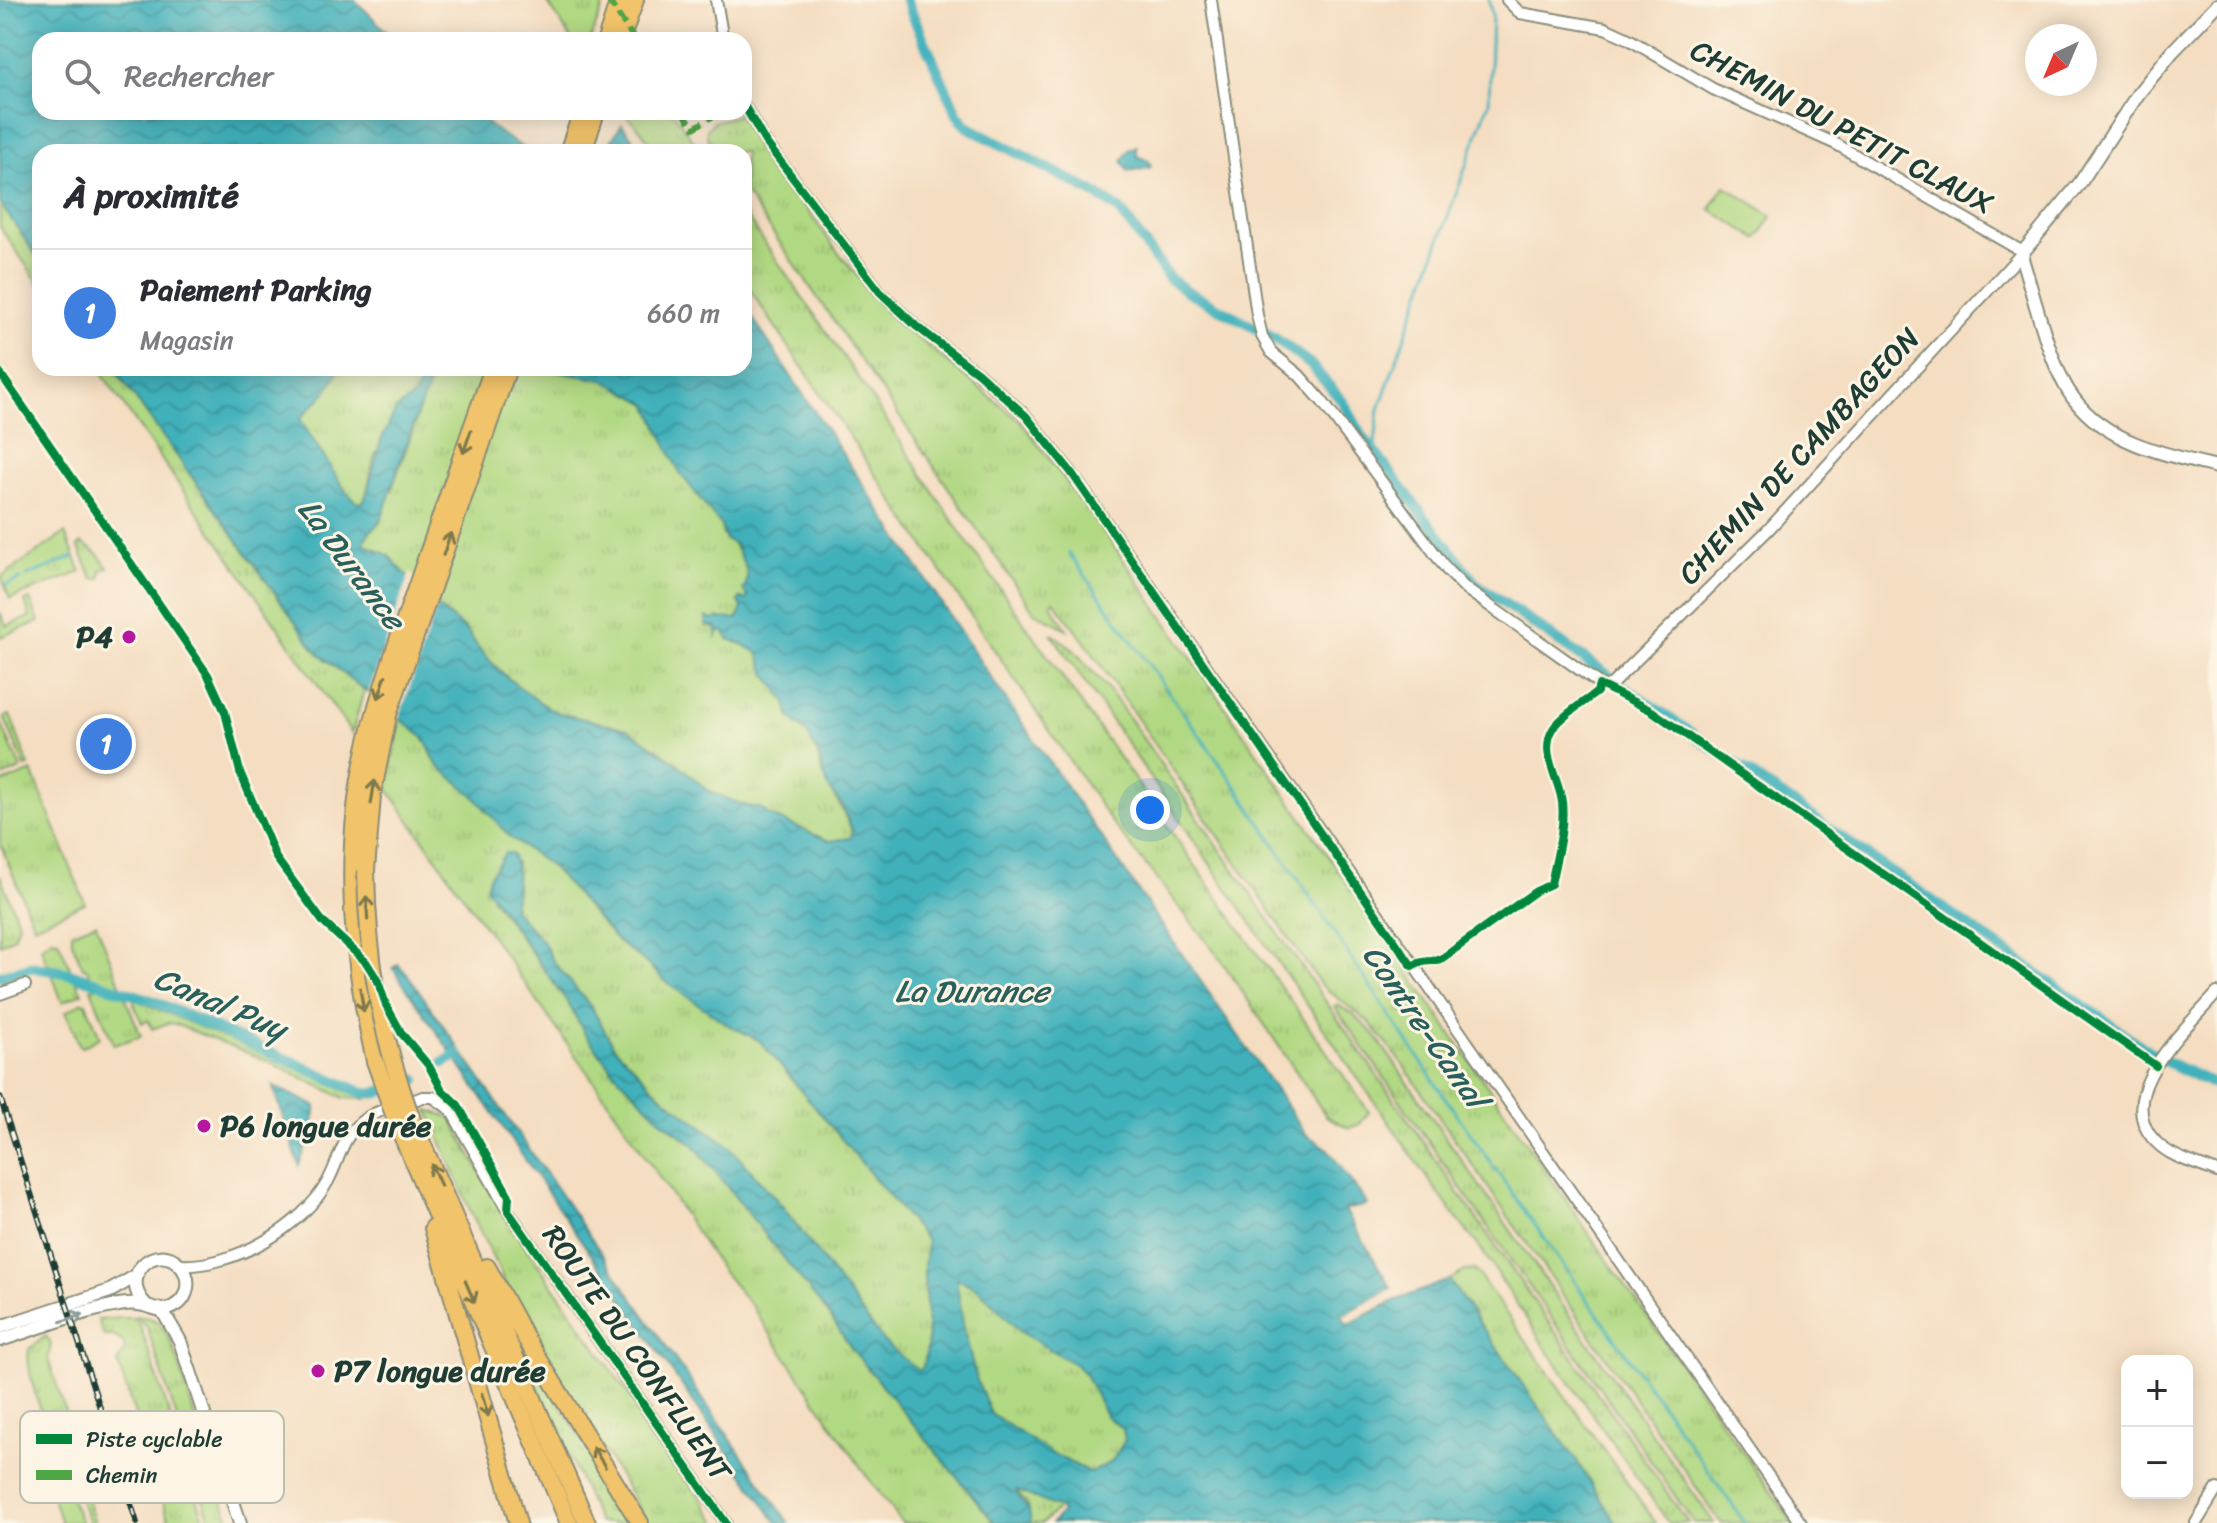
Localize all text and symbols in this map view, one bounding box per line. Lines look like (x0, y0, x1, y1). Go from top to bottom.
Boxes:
street label: CHEMIN DU PETIT CLAUX (1680, 24, 2004, 230)
north arrow (2025, 24, 2097, 96)
search box (32, 32, 752, 120)
text: Rechercher (124, 49, 274, 103)
icon: search (60, 54, 104, 98)
text: À proximité (64, 166, 239, 226)
text: Paiement Parking (140, 263, 372, 317)
text: 1 (84, 290, 96, 336)
text: 660 m (647, 290, 720, 336)
street label: CHEMIN DE CAMBAGEON (1664, 314, 1934, 598)
text: Magasin (140, 317, 234, 363)
one-way arrow (459, 429, 473, 453)
water label: La Durance (282, 486, 423, 646)
one-way arrow (441, 531, 456, 556)
place label: P4 (76, 610, 113, 664)
marker: P4 (120, 628, 138, 646)
one-way arrow (374, 675, 389, 700)
pin: 1 (80, 714, 132, 774)
one-way arrow (366, 780, 381, 805)
your location (1130, 790, 1170, 830)
one-way arrow (359, 895, 374, 922)
water label: Contre-Canal (1347, 932, 1506, 1126)
water label: Canal Puy (145, 950, 299, 1059)
water label: La Durance (895, 963, 1053, 1020)
one-way arrow (355, 986, 370, 1012)
place label: P6 longue durée (220, 1099, 432, 1153)
marker: P6 longue durée (195, 1117, 213, 1135)
one-way arrow (428, 1164, 443, 1188)
street label: ROUTE DU CONFLUENT (528, 1213, 748, 1495)
one-way arrow (464, 1279, 479, 1304)
one-way arrow (60, 1309, 85, 1324)
place label: P7 longue durée (334, 1344, 546, 1398)
map controls (2121, 1355, 2193, 1499)
button: + (2121, 1355, 2193, 1427)
marker: P7 longue durée (309, 1362, 327, 1380)
one-way arrow (478, 1392, 493, 1418)
legend (20, 1411, 284, 1503)
text: Piste cyclable (86, 1420, 223, 1459)
button: − (2121, 1427, 2193, 1499)
one-way arrow (591, 1446, 607, 1468)
text: Chemin (86, 1456, 158, 1495)

